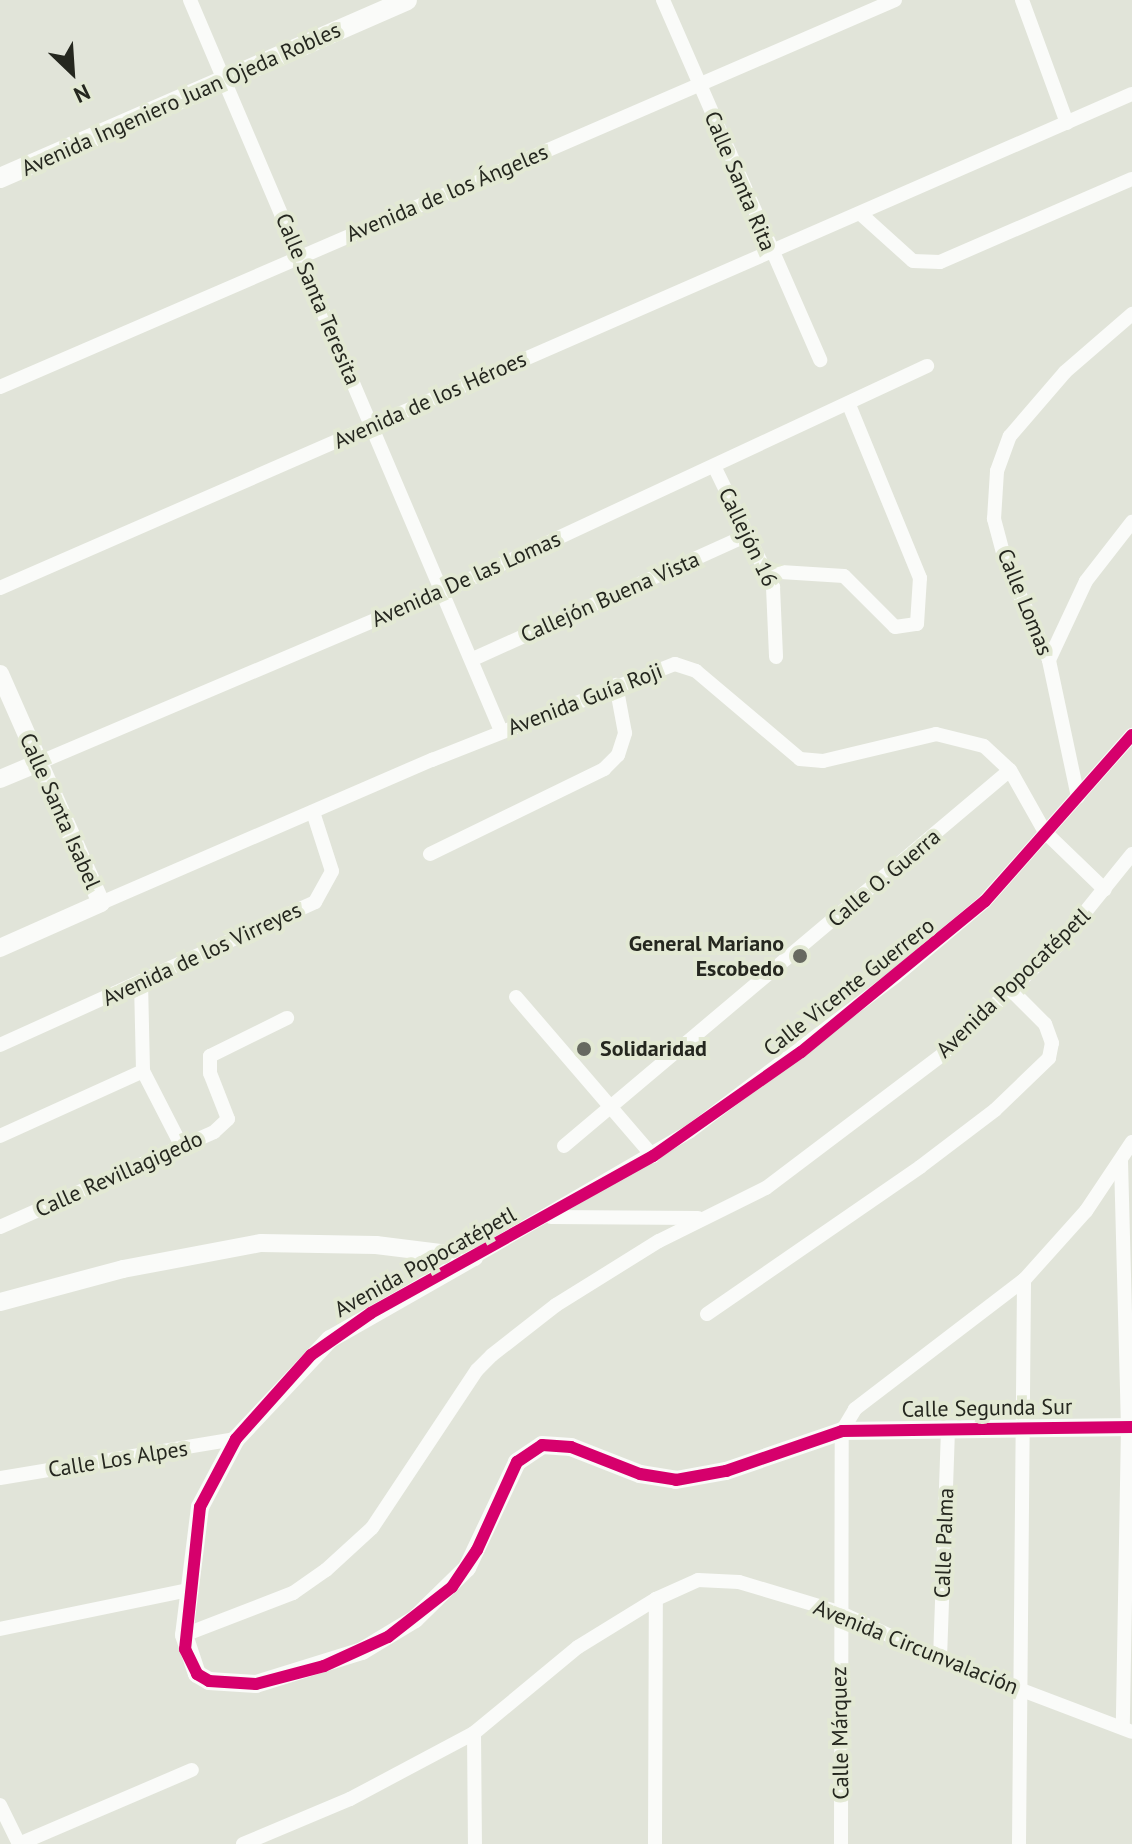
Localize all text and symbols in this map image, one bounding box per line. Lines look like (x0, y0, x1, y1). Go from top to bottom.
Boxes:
street label: Avenida Ingeniero Juan Ojeda Robles (17, 17, 345, 181)
north arrow (32, 32, 112, 112)
text: N (70, 78, 95, 109)
street label: Calle Santa Rita (699, 107, 781, 255)
street label: Avenida de los Ángeles (342, 138, 552, 248)
street label: Calle Santa Teresita (270, 209, 366, 389)
street label: Avenida de los Héroes (330, 346, 530, 454)
street label: Callejón 16 (713, 483, 783, 591)
street label: Avenida De las Lomas (367, 525, 565, 633)
street label: Calle Lomas (992, 545, 1058, 659)
street label: Callejón Buena Vista (516, 546, 704, 648)
street label: Avenida Guía Roji (504, 657, 666, 741)
street label: Calle Santa Isabel (14, 729, 106, 893)
street label: Calle O. Guerra (822, 823, 946, 933)
street label: Avenida de los Virreyes (98, 896, 306, 1012)
street label: Avenida Popocatépetl (931, 903, 1095, 1063)
street label: Calle Vicente Guerrero (758, 912, 940, 1062)
place label: General Mariano Escobedo (629, 930, 784, 982)
marker: General Mariano Escobedo (791, 947, 809, 965)
place label: Solidaridad (600, 1036, 707, 1062)
marker: Solidaridad (575, 1040, 593, 1058)
street label: Calle Revillagigedo (31, 1125, 207, 1223)
street label: Avenida Popocatépetl (330, 1201, 520, 1323)
street label: Calle Segunda Sur (901, 1393, 1073, 1423)
street label: Calle Los Alpes (46, 1435, 190, 1483)
street label: Calle Palma (929, 1487, 959, 1599)
street label: Avenida Circunvalación (810, 1594, 1022, 1700)
street label: Calle Márquez (826, 1666, 854, 1800)

